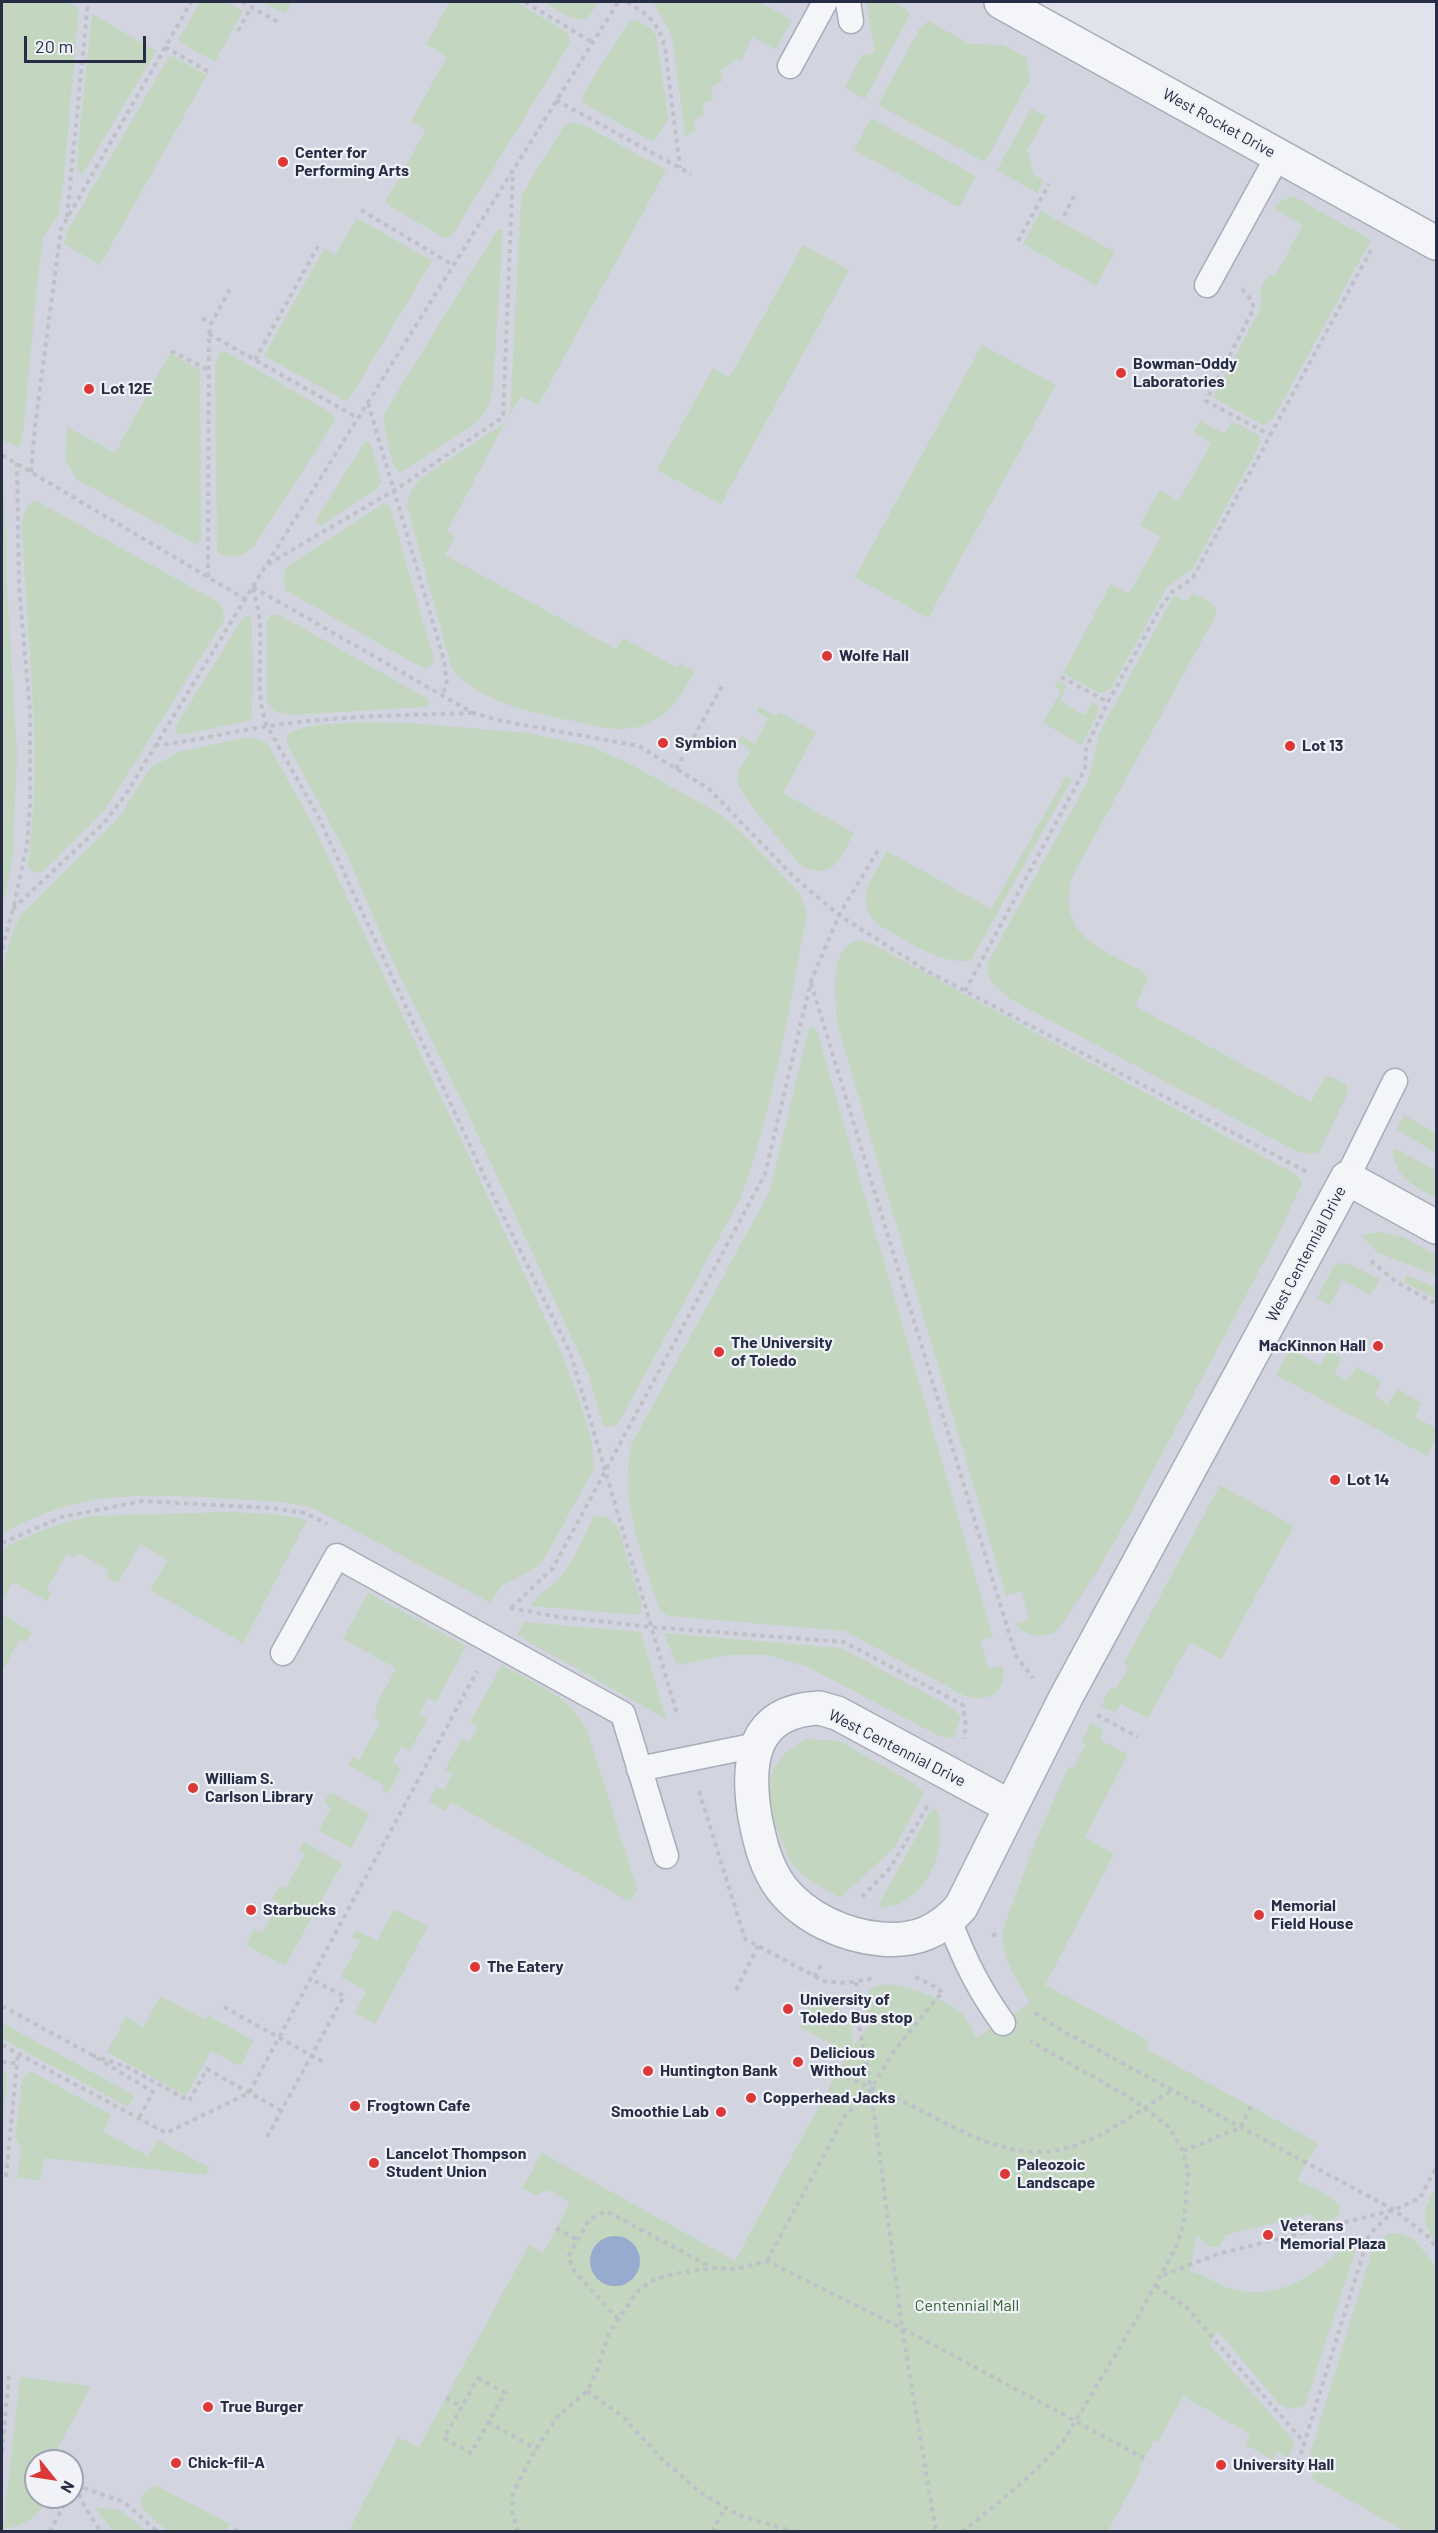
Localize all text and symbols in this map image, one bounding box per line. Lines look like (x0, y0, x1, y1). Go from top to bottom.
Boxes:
scale bar (27, 24, 148, 62)
text: 20 m (35, 35, 73, 57)
street label: West Rocket Drive (1159, 84, 1279, 162)
place label: Center for Performing Arts (295, 143, 409, 181)
marker: Center for Performing Arts (276, 155, 290, 169)
place label: Bowman-Oddy Laboratories (1133, 354, 1237, 392)
marker: Bowman-Oddy Laboratories (1114, 366, 1128, 380)
place label: Lot 12E (101, 379, 152, 399)
marker: Lot 12E (82, 382, 96, 396)
place label: Wolfe Hall (839, 646, 909, 666)
marker: Wolfe Hall (820, 649, 834, 663)
place label: Symbion (675, 733, 737, 753)
marker: Symbion (656, 736, 670, 750)
place label: Lot 13 (1302, 736, 1343, 756)
marker: Lot 13 (1283, 739, 1297, 753)
street label: West Centennial Drive (1262, 1183, 1350, 1325)
place label: The University of Toledo (731, 1333, 833, 1371)
place label: MacKinnon Hall (1259, 1336, 1366, 1356)
marker: MacKinnon Hall (1371, 1339, 1385, 1353)
marker: The University of Toledo (712, 1345, 726, 1359)
place label: Lot 14 (1347, 1470, 1389, 1490)
marker: Lot 14 (1328, 1473, 1342, 1487)
street label: West Centennial Drive (825, 1705, 969, 1791)
place label: William S. Carlson Library (205, 1769, 313, 1807)
marker: William S. Carlson Library (186, 1781, 200, 1795)
place label: Memorial Field House (1271, 1896, 1353, 1934)
place label: Starbucks (263, 1900, 336, 1920)
marker: Starbucks (244, 1903, 258, 1917)
marker: Memorial Field House (1252, 1908, 1266, 1922)
place label: The Eatery (487, 1957, 564, 1977)
marker: The Eatery (468, 1960, 482, 1974)
place label: University of Toledo Bus stop (800, 1990, 912, 2028)
marker: University of Toledo Bus stop (781, 2002, 795, 2016)
place label: Delicious Without (810, 2043, 875, 2081)
marker: Delicious Without (791, 2055, 805, 2069)
place label: Huntington Bank (660, 2061, 778, 2081)
marker: Huntington Bank (641, 2064, 655, 2078)
place label: Copperhead Jacks (763, 2088, 895, 2108)
marker: Copperhead Jacks (744, 2091, 758, 2105)
place label: Frogtown Cafe (367, 2096, 471, 2116)
marker: Frogtown Cafe (348, 2099, 362, 2113)
place label: Smoothie Lab (611, 2102, 709, 2122)
marker: Smoothie Lab (714, 2105, 728, 2119)
place label: Lancelot Thompson Student Union (386, 2144, 527, 2182)
place label: Paleozoic Landscape (1017, 2155, 1095, 2193)
marker: Lancelot Thompson Student Union (367, 2156, 381, 2170)
marker: Paleozoic Landscape (998, 2167, 1012, 2181)
place label: Veterans Memorial Plaza (1280, 2216, 1386, 2254)
marker: Veterans Memorial Plaza (1261, 2228, 1275, 2242)
park label: Centennial Mall (915, 2296, 1019, 2316)
place label: True Burger (220, 2397, 303, 2417)
marker: True Burger (201, 2400, 215, 2414)
north arrow (24, 2449, 84, 2509)
place label: Chick-fil-A (188, 2453, 265, 2473)
place label: University Hall (1233, 2455, 1334, 2475)
marker: Chick-fil-A (169, 2456, 183, 2470)
marker: University Hall (1214, 2458, 1228, 2472)
text: N (57, 2478, 79, 2497)

